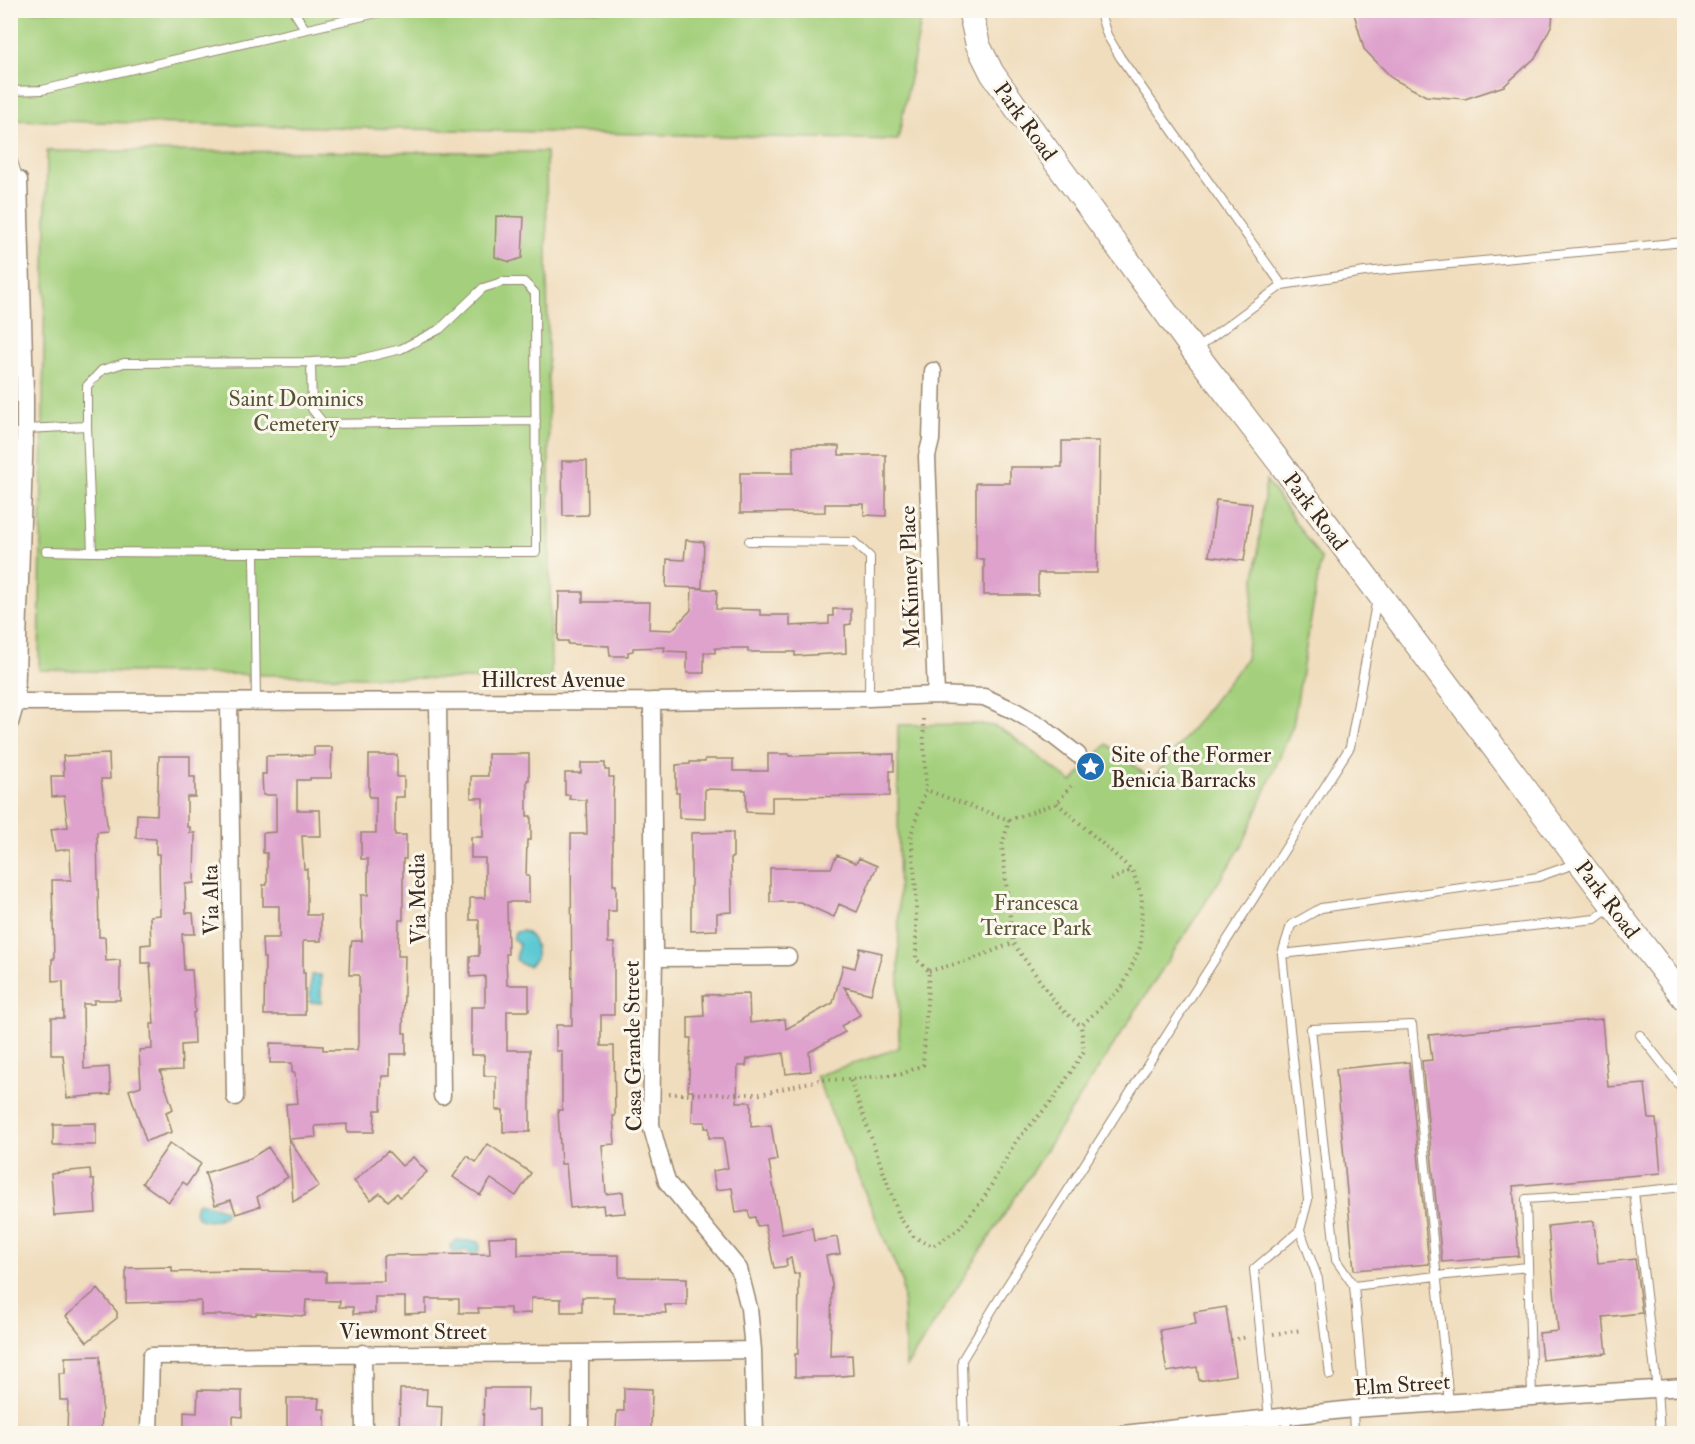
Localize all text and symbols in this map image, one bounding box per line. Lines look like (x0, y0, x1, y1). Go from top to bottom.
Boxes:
street label: Park Road (987, 77, 1063, 167)
park label: Saint Dominics Cemetery (228, 385, 364, 438)
street label: Park Road (1277, 467, 1354, 556)
street label: McKinney Place (894, 505, 926, 649)
street label: Hillcrest Avenue (481, 666, 625, 694)
place label: Site of the Former Benicia Barracks (1111, 741, 1272, 794)
place icon: Site of the Former Benicia Barracks (1074, 751, 1106, 783)
street label: Via Media (403, 852, 433, 945)
street label: Park Road (1569, 855, 1646, 944)
street label: Via Alta (196, 863, 226, 936)
park label: Francesca Terrace Park (981, 889, 1092, 942)
street label: Casa Grande Street (618, 960, 648, 1132)
street label: Viewmont Street (339, 1318, 487, 1346)
street label: Elm Street (1353, 1368, 1451, 1402)

